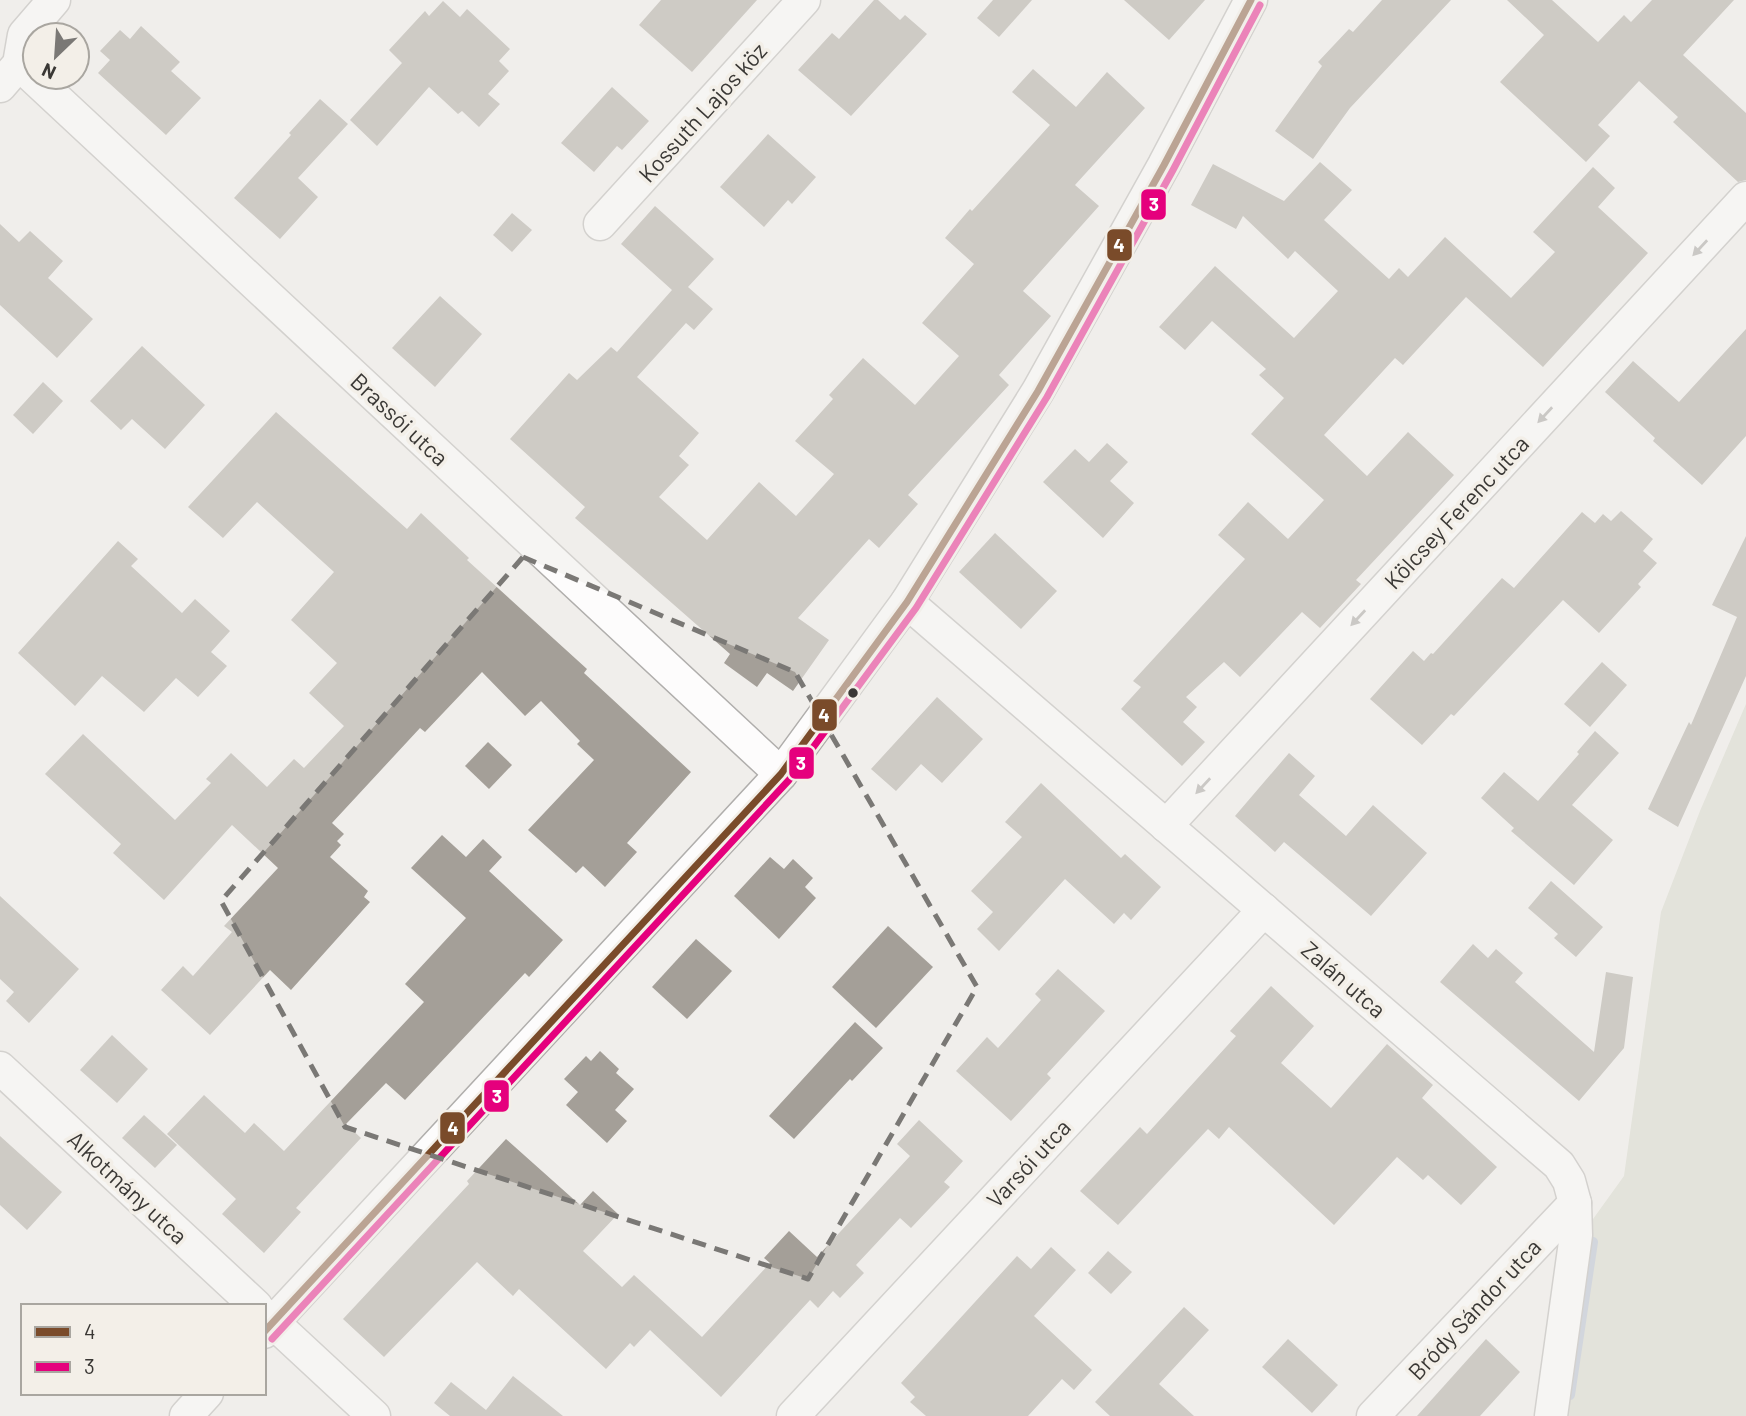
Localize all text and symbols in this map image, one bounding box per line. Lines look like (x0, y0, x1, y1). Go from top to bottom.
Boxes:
north arrow (21, 21, 91, 91)
street label: Kossuth Lajos köz (632, 36, 772, 188)
text: N (38, 59, 59, 85)
line badge: 3 (1140, 188, 1167, 221)
text: 3 (1149, 192, 1159, 215)
line badge: 4 (1106, 228, 1133, 262)
text: 4 (1113, 233, 1125, 256)
one-way arrow (1692, 239, 1708, 256)
street label: Brassói utca (345, 367, 455, 471)
one-way arrow (1538, 406, 1554, 423)
street label: Kölcsey Ferenc utca (1378, 430, 1534, 594)
one-way arrow (1350, 609, 1366, 627)
unlabelled marker (846, 686, 860, 700)
line badge: 4 (811, 698, 838, 732)
text: 4 (818, 703, 830, 726)
line badge: 3 (788, 746, 815, 780)
text: 3 (796, 751, 806, 774)
one-way arrow (1196, 777, 1212, 794)
street label: Zalán utca (1296, 935, 1392, 1023)
line badge: 3 (483, 1079, 510, 1113)
text: 3 (492, 1084, 502, 1107)
line badge: 4 (439, 1111, 466, 1145)
street label: Varsói utca (980, 1113, 1076, 1213)
text: 4 (447, 1116, 459, 1139)
street label: Alkotmány utca (62, 1124, 194, 1250)
street label: Bródy Sándor utca (1402, 1233, 1546, 1385)
legend (21, 1304, 266, 1395)
text: 4 (84, 1318, 96, 1343)
text: 3 (84, 1353, 95, 1378)

